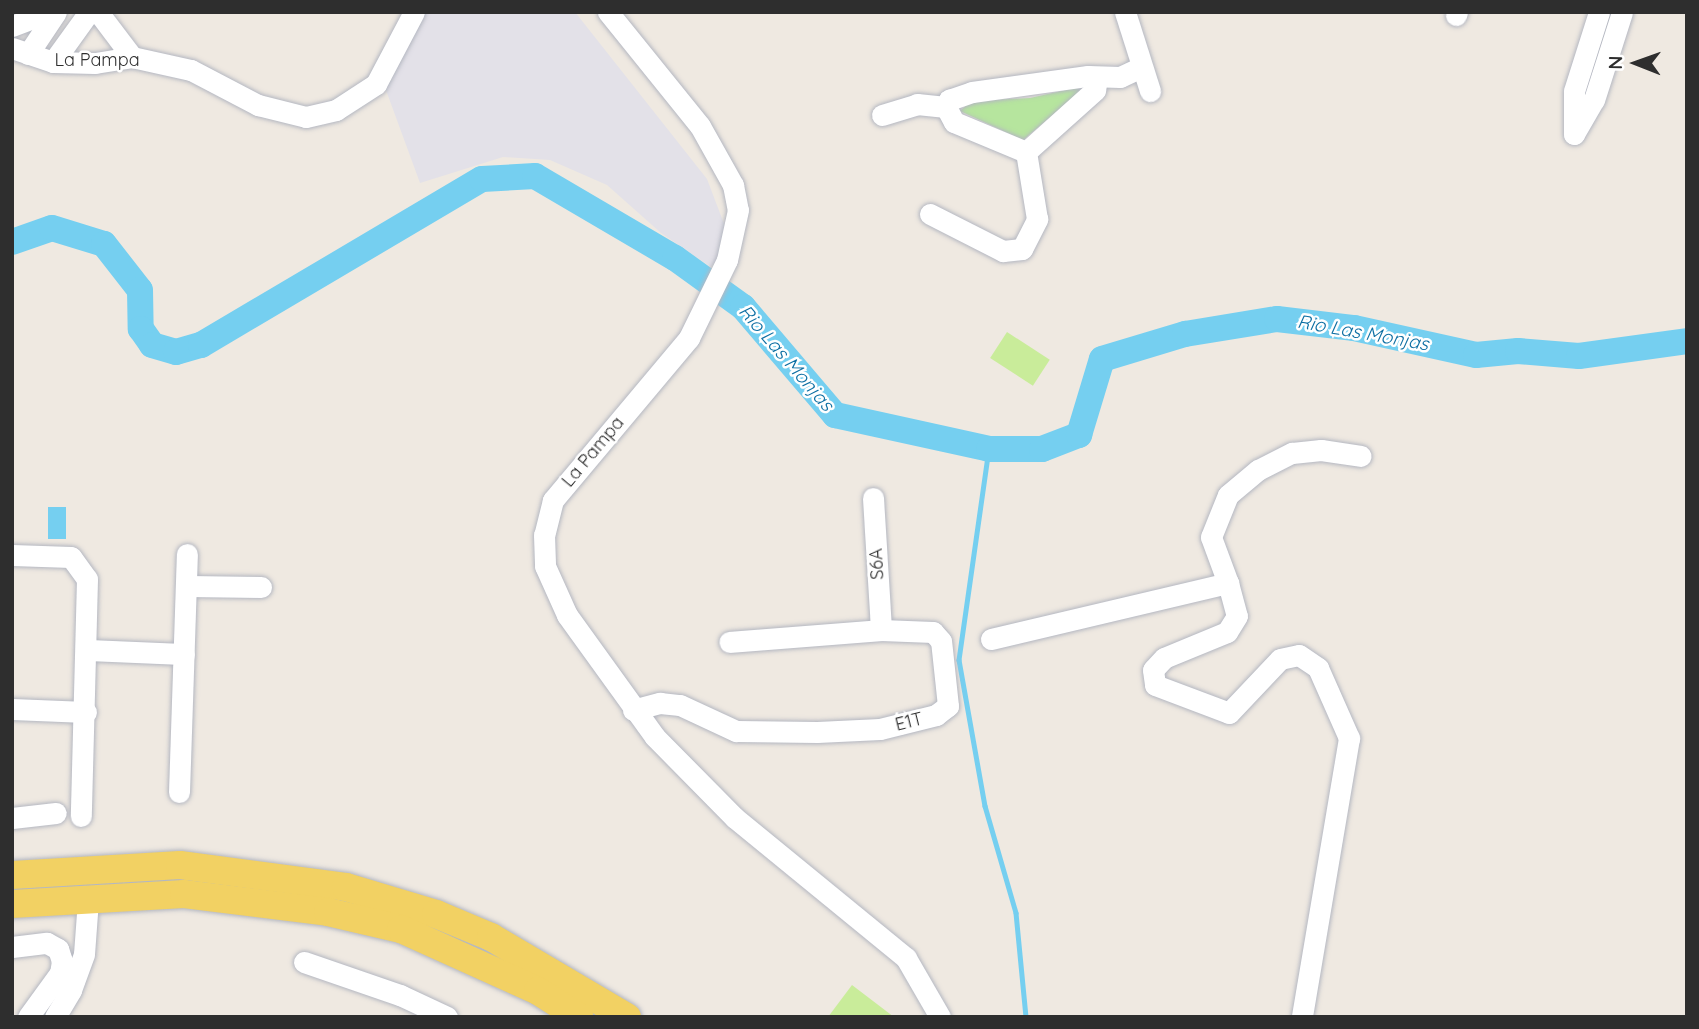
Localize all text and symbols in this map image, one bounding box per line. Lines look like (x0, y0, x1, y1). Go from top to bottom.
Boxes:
north arrow (1601, 28, 1671, 98)
street label: La Pampa (54, 49, 140, 71)
text: N (1603, 55, 1627, 70)
water label: Rio Las Monjas (734, 300, 838, 416)
water label: Rio Las Monjas (1296, 310, 1430, 356)
street label: La Pampa (557, 412, 629, 492)
street label: S6A (865, 548, 889, 580)
street label: E1T (893, 708, 925, 736)

